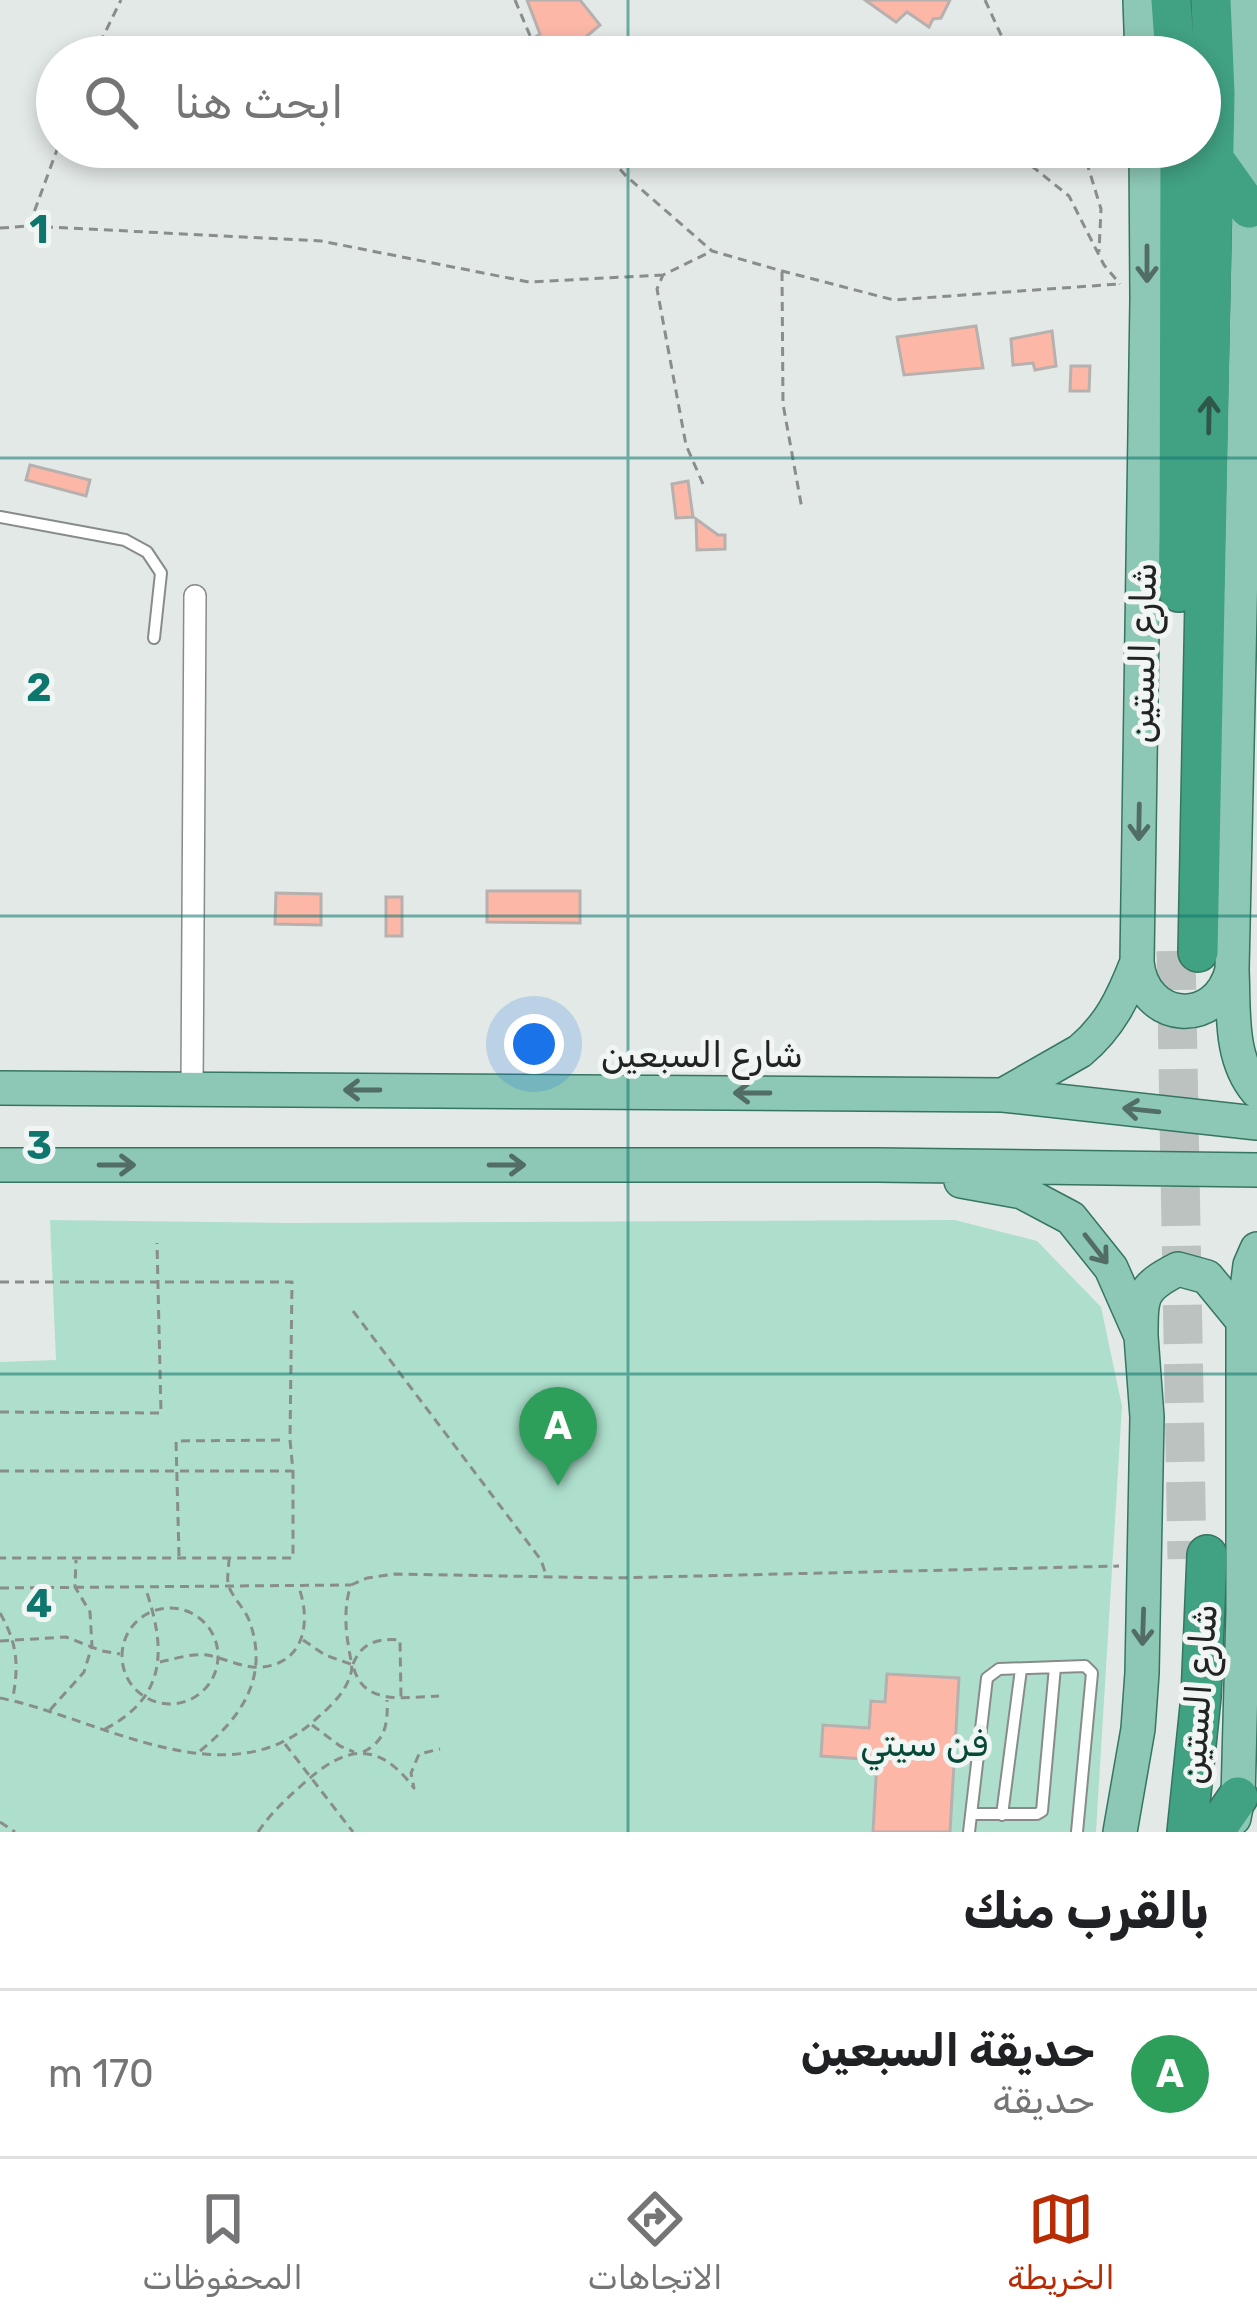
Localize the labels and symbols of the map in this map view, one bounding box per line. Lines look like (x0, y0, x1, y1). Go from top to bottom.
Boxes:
text: 1 (29, 207, 49, 253)
one-way arrow (1136, 244, 1158, 283)
one-way arrow (1197, 396, 1220, 435)
street label: شارع الستين (1119, 562, 1169, 744)
text: 2 (26, 665, 52, 711)
one-way arrow (1128, 802, 1150, 841)
your location (504, 1014, 564, 1074)
street label: شارع السبعين (601, 1033, 803, 1080)
one-way arrow (343, 1079, 382, 1101)
one-way arrow (733, 1082, 772, 1104)
one-way arrow (1122, 1098, 1161, 1121)
text: 3 (26, 1123, 52, 1169)
one-way arrow (97, 1154, 136, 1176)
one-way arrow (487, 1154, 526, 1176)
one-way arrow (1082, 1232, 1109, 1264)
pin: A (519, 1387, 597, 1486)
text: 4 (26, 1581, 52, 1627)
street label: شارع الستين (1170, 1602, 1230, 1786)
one-way arrow (1132, 1607, 1155, 1646)
park label: فن سيتي (860, 1722, 988, 1771)

